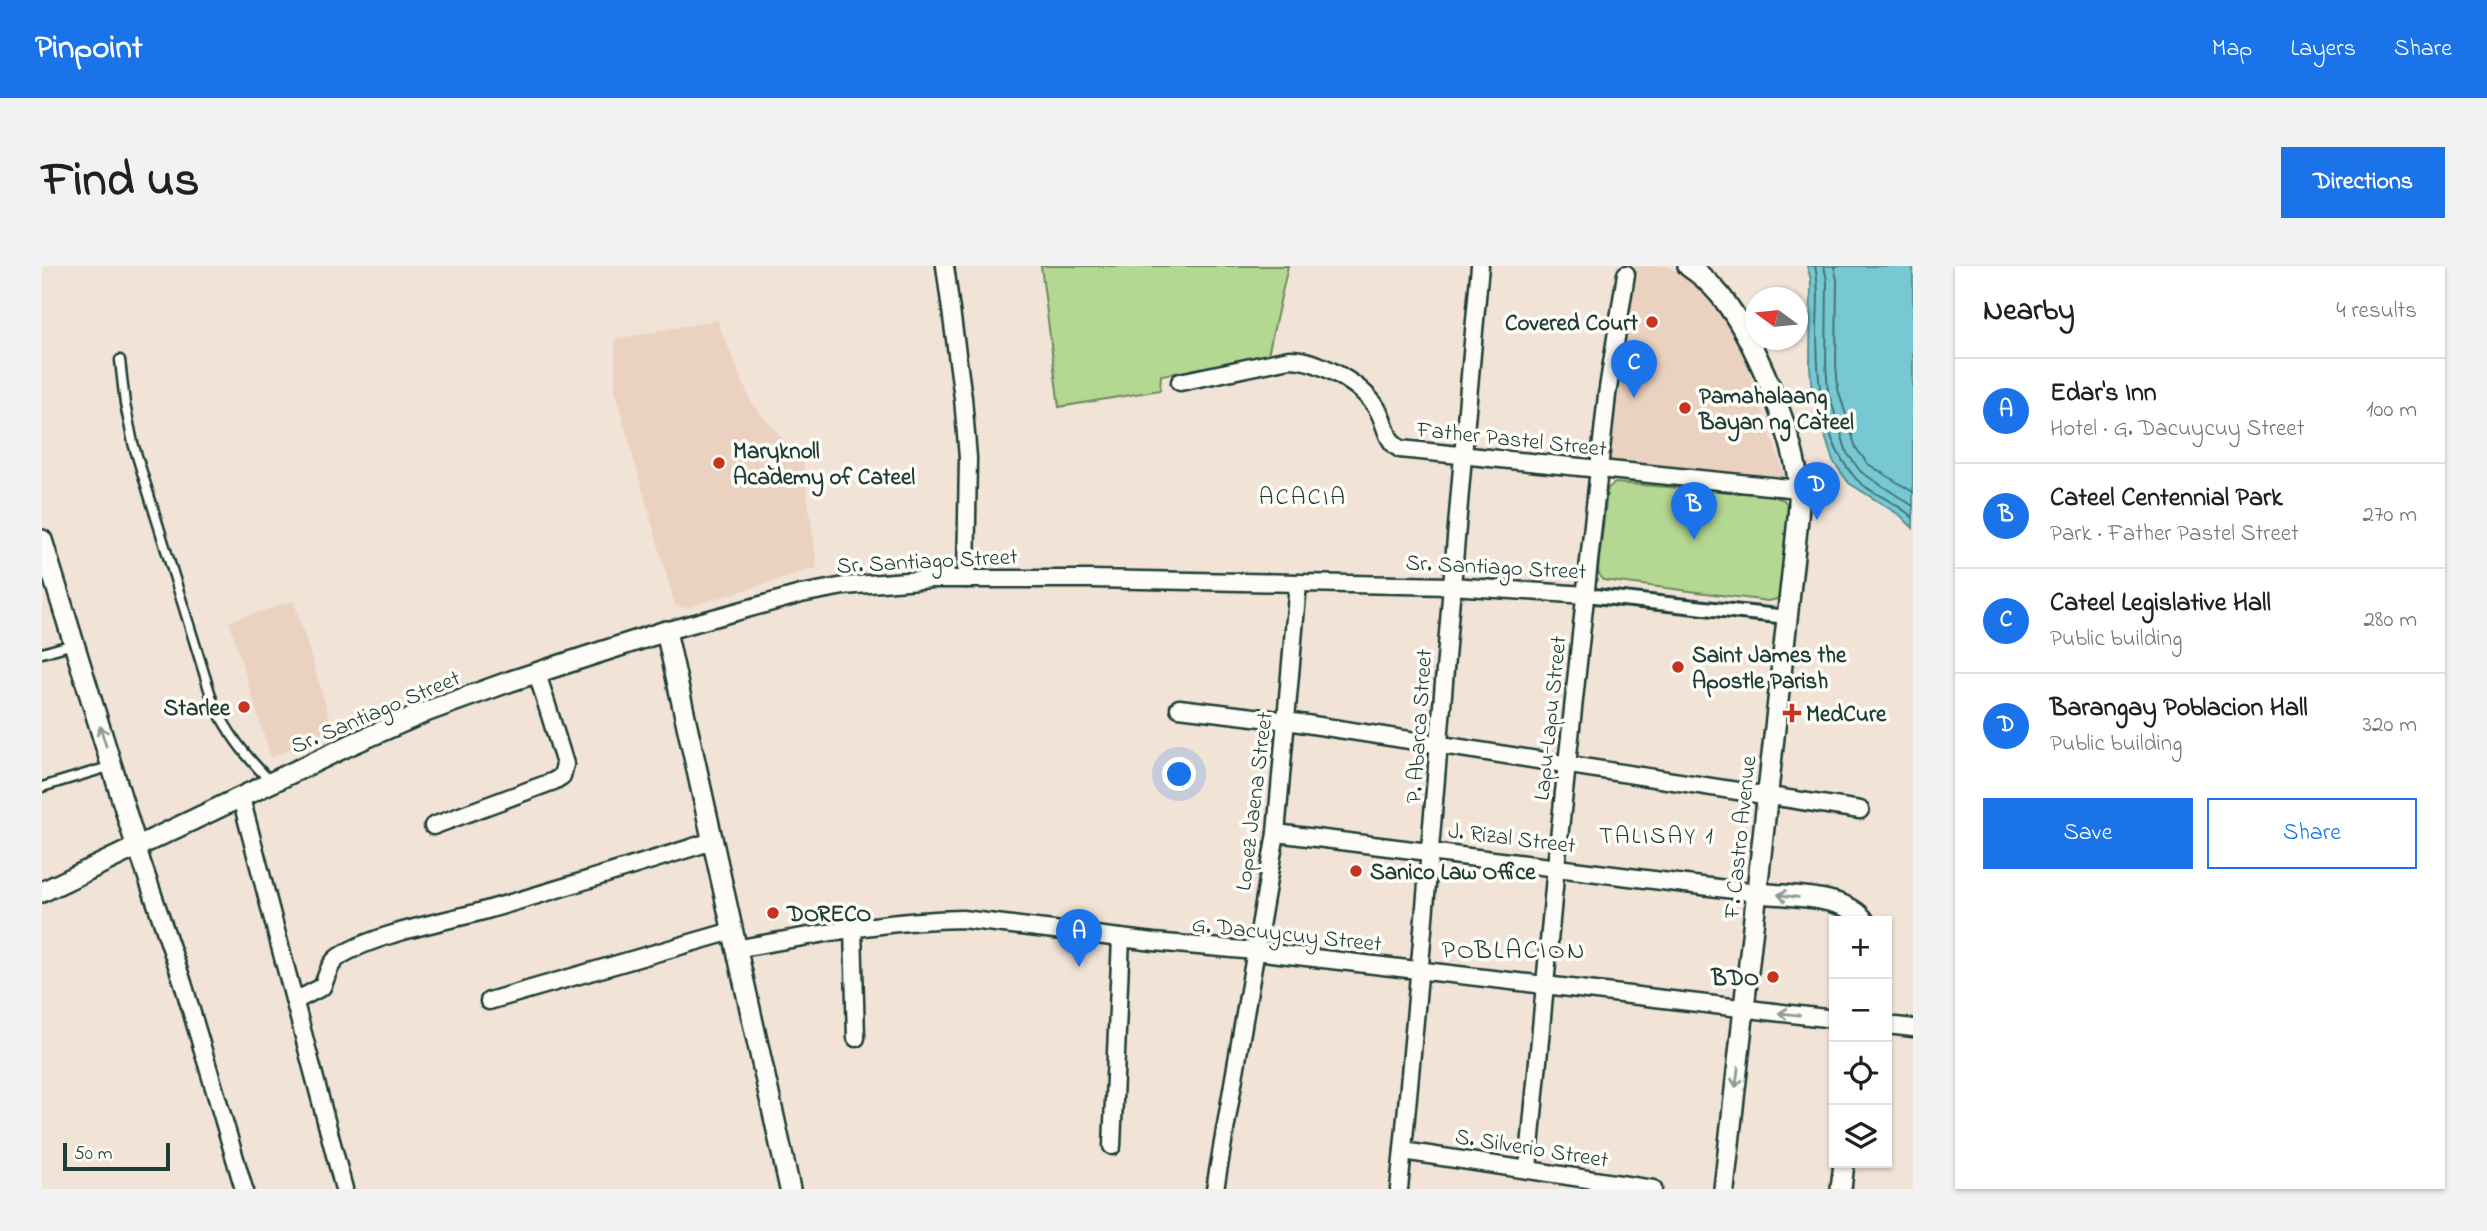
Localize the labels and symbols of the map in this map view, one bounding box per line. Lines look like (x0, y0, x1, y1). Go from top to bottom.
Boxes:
north arrow (1745, 287, 1808, 350)
place label: Covered Court (1505, 308, 1638, 341)
marker: Covered Court (1644, 314, 1660, 330)
pin: C (1611, 340, 1657, 398)
place label: Pamahalaang Bayan ng Cateel (1698, 381, 1854, 442)
marker: Pamahalaang Bayan ng Cateel (1677, 400, 1693, 416)
street label: Father Pastel Street (1414, 414, 1609, 467)
place label: Maryknoll Academy of Cateel (733, 436, 915, 497)
marker: Maryknoll Academy of Cateel (711, 455, 727, 471)
pin: D (1794, 462, 1840, 520)
district label: ACACIA (1259, 481, 1347, 516)
pin: B (1671, 482, 1717, 540)
street label: Sr. Santiago Street (836, 541, 1019, 585)
street label: Sr. Santiago Street (1404, 547, 1587, 591)
street label: Lapu-Lapu Street (1526, 634, 1577, 802)
place label: Saint James the Apostle Parish (1692, 640, 1847, 699)
street label: P. Abarca Street (1399, 648, 1442, 804)
marker: Saint James the Apostle Parish (1670, 659, 1686, 675)
street label: Sr. Santiago Street (286, 663, 466, 765)
place label: Starlee (163, 693, 231, 726)
marker: Starlee (236, 699, 252, 715)
place label: MedCure (1806, 699, 1887, 732)
marker: MedCure (1784, 705, 1800, 721)
street label: Lopez Jaena Street (1228, 710, 1283, 893)
one-way arrow (95, 725, 108, 747)
street label: F. Castro Avenue (1716, 754, 1767, 921)
your location (1162, 757, 1196, 791)
street label: J. Rizal Street (1446, 815, 1578, 864)
district label: TALISAY 1 (1599, 820, 1715, 855)
place label: Sanico Law Office (1370, 857, 1536, 890)
marker: Sanico Law Office (1348, 863, 1364, 879)
one-way arrow (1777, 890, 1799, 903)
place label: DORECO (786, 899, 871, 932)
marker: DORECO (765, 905, 781, 921)
pin: A (1056, 909, 1102, 967)
street label: G. Dacuycuy Street (1190, 909, 1384, 964)
district label: POBLACION (1442, 933, 1586, 971)
place label: BDO (1711, 963, 1759, 996)
marker: BDO (1765, 969, 1781, 985)
one-way arrow (1778, 1008, 1801, 1021)
one-way arrow (1730, 1065, 1743, 1088)
street label: S. Silverio Street (1453, 1121, 1611, 1178)
scale bar (63, 1140, 170, 1172)

